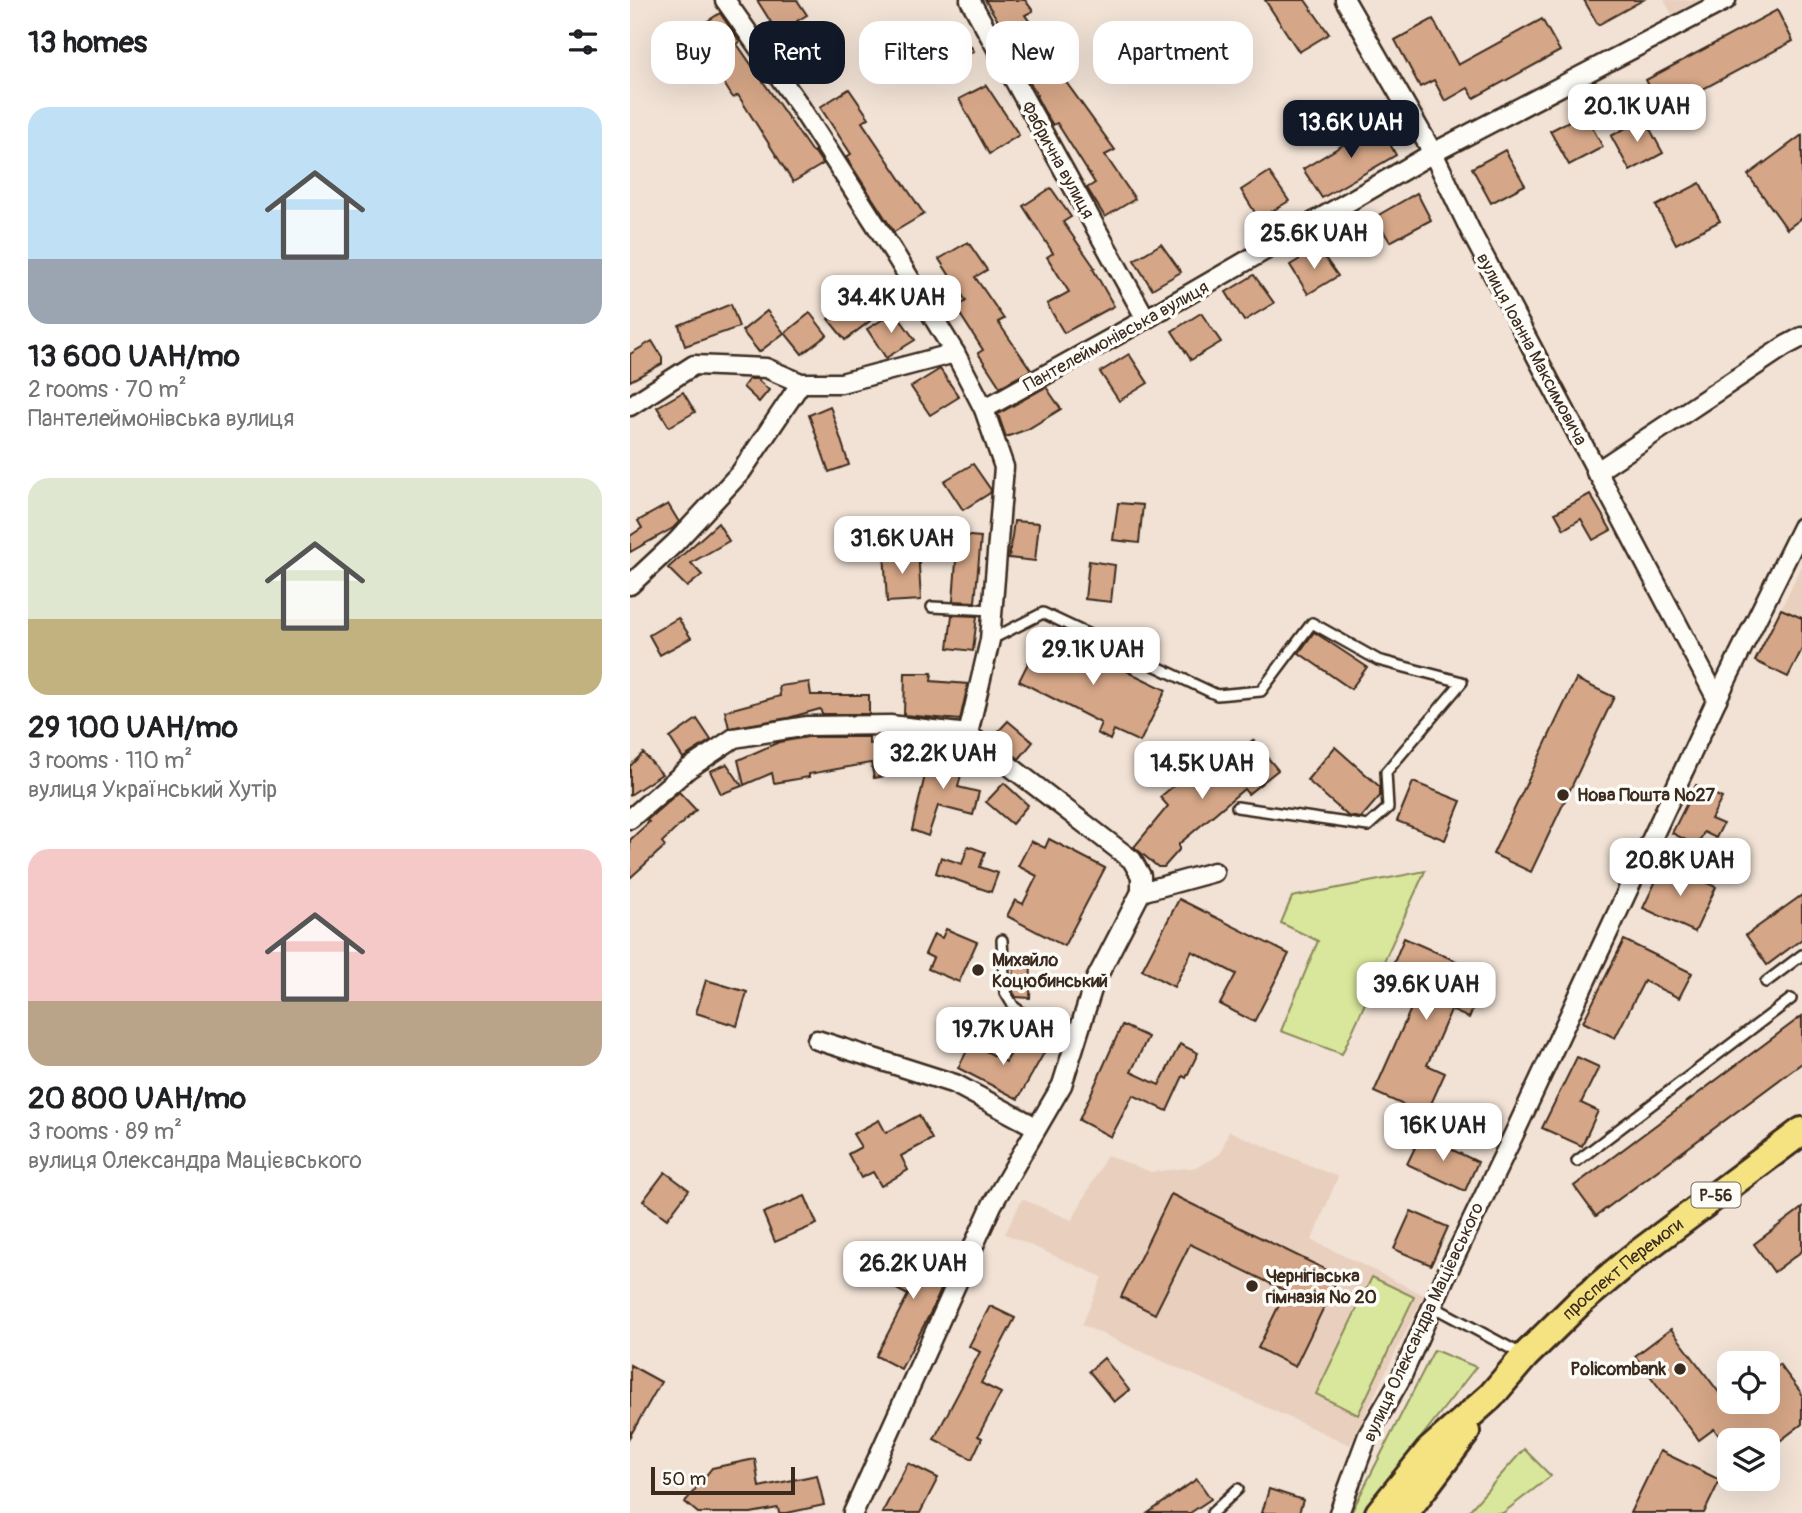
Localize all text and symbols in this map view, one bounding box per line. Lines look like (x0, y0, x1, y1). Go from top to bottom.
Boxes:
chip: Buy (651, 21, 735, 84)
chip: Rent (749, 21, 845, 84)
chip: Filters (859, 21, 972, 84)
chip: New (986, 21, 1079, 84)
chip: Apartment (1093, 21, 1253, 84)
icon: filters (564, 23, 602, 61)
text: 13 homes (28, 24, 147, 61)
pin: 20.1K UAH (1557, 85, 1717, 144)
text: 20.1K UAH (1584, 92, 1690, 121)
street label: Фабрична вулиця (1016, 97, 1099, 223)
pin: 13.6K UAH (1271, 100, 1431, 160)
text: 13.6K UAH (1299, 108, 1403, 137)
icon: home (252, 152, 378, 278)
pin: 25.6K UAH (1234, 212, 1394, 271)
text: 25.6K UAH (1260, 219, 1368, 248)
street label: вулиця Іоанна Максимовича (1471, 249, 1592, 449)
pin: 34.4K UAH (811, 276, 971, 335)
street label: Пантелеймонівська вулиця (1020, 276, 1213, 397)
text: 34.4K UAH (837, 283, 945, 312)
text: 13 600 UAH/mo (28, 338, 240, 375)
text: 2 rooms · 70 m² (28, 375, 187, 404)
text: Пантелеймонівська вулиця (28, 404, 294, 433)
pin: 31.6K UAH (822, 516, 982, 576)
icon: home (252, 523, 378, 649)
text: 31.6K UAH (850, 524, 954, 553)
pin: 29.1K UAH (1013, 628, 1173, 687)
text: 29.1K UAH (1042, 635, 1144, 664)
text: 29 100 UAH/mo (28, 709, 238, 746)
pin: 32.2K UAH (863, 732, 1023, 791)
text: 32.2K UAH (889, 739, 997, 768)
pin: 14.5K UAH (1122, 742, 1282, 801)
text: 3 rooms · 110 m² (28, 746, 192, 775)
text: 14.5K UAH (1150, 749, 1254, 778)
text: вулиця Український Хутір (28, 775, 277, 804)
place label: Нова Пошта №27 (1577, 784, 1716, 807)
marker: Нова Пошта №27 (1555, 787, 1571, 803)
pin: 20.8K UAH (1600, 838, 1760, 898)
text: 20.8K UAH (1626, 846, 1734, 875)
icon: home (252, 894, 378, 1020)
place label: Михайло Коцюбинський (992, 949, 1108, 993)
marker: Михайло Коцюбинський (970, 962, 986, 978)
pin: 39.6K UAH (1346, 962, 1506, 1022)
text: 39.6K UAH (1373, 970, 1479, 999)
pin: 19.7K UAH (923, 1007, 1083, 1067)
text: 19.7K UAH (952, 1015, 1054, 1044)
text: 20 800 UAH/mo (28, 1080, 246, 1117)
pin: 16K UAH (1378, 1104, 1508, 1163)
text: 16K UAH (1400, 1111, 1486, 1140)
text: 3 rooms · 89 m² (28, 1117, 182, 1146)
text: вулиця Олександра Мацієвського (28, 1146, 362, 1175)
road number: Р-56 (1692, 1182, 1740, 1208)
street label: вулиця Олександра Мацієвського (1358, 1199, 1489, 1445)
street label: проспект Перемоги (1557, 1213, 1688, 1325)
pin: 26.2K UAH (833, 1242, 993, 1301)
text: 26.2K UAH (859, 1249, 967, 1278)
place label: Чернігівська гімназія № 20 (1265, 1265, 1377, 1309)
marker: Чернігівська гімназія № 20 (1244, 1278, 1260, 1294)
map controls (1717, 1351, 1780, 1491)
button: locate (1717, 1351, 1780, 1414)
place label: Policombank (1570, 1358, 1666, 1381)
marker: Policombank (1672, 1361, 1688, 1377)
button: layers (1717, 1428, 1780, 1491)
scale bar (651, 1464, 794, 1496)
text: 50 m (662, 1467, 706, 1491)

